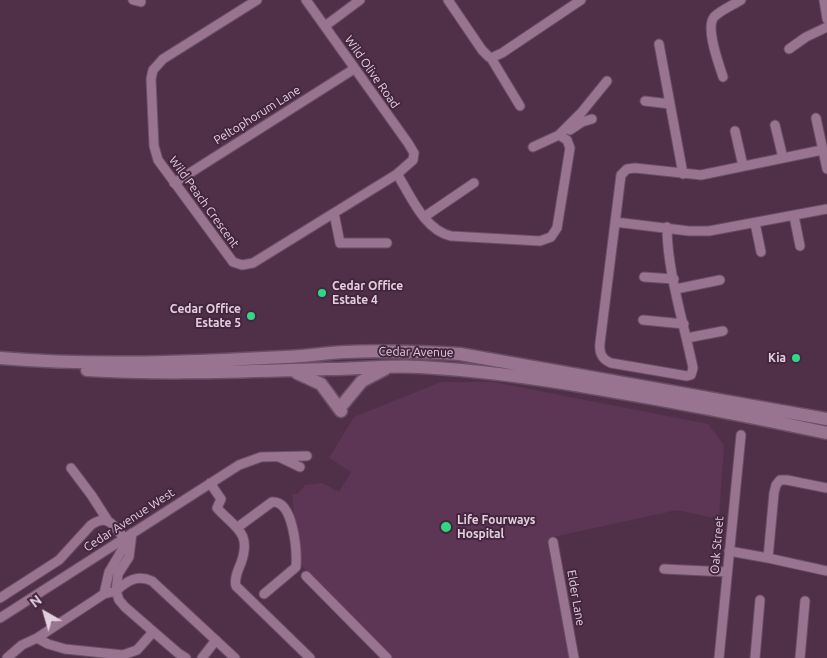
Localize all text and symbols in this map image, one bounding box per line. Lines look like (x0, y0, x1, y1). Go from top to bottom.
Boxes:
street label: Wild Olive Road (342, 33, 402, 111)
street label: Peltophorum Lane (211, 83, 303, 147)
street label: Wild Peach Crescent (166, 153, 242, 251)
place label: Cedar Office Estate 4 (332, 279, 403, 307)
marker: Cedar Office Estate 4 (316, 287, 328, 299)
place label: Cedar Office Estate 5 (170, 302, 241, 330)
marker: Cedar Office Estate 5 (245, 310, 257, 322)
street label: Cedar Avenue (378, 344, 454, 360)
place label: Kia (768, 351, 786, 365)
marker: Kia (790, 352, 802, 364)
street label: Cedar Avenue West (81, 485, 177, 555)
place label: Life Fourways Hospital (457, 513, 535, 541)
street label: Oak Street (707, 516, 727, 574)
marker: Life Fourways Hospital (439, 520, 453, 534)
street label: Elder Lane (564, 569, 588, 627)
north arrow (20, 588, 70, 638)
text: N (27, 592, 45, 611)

